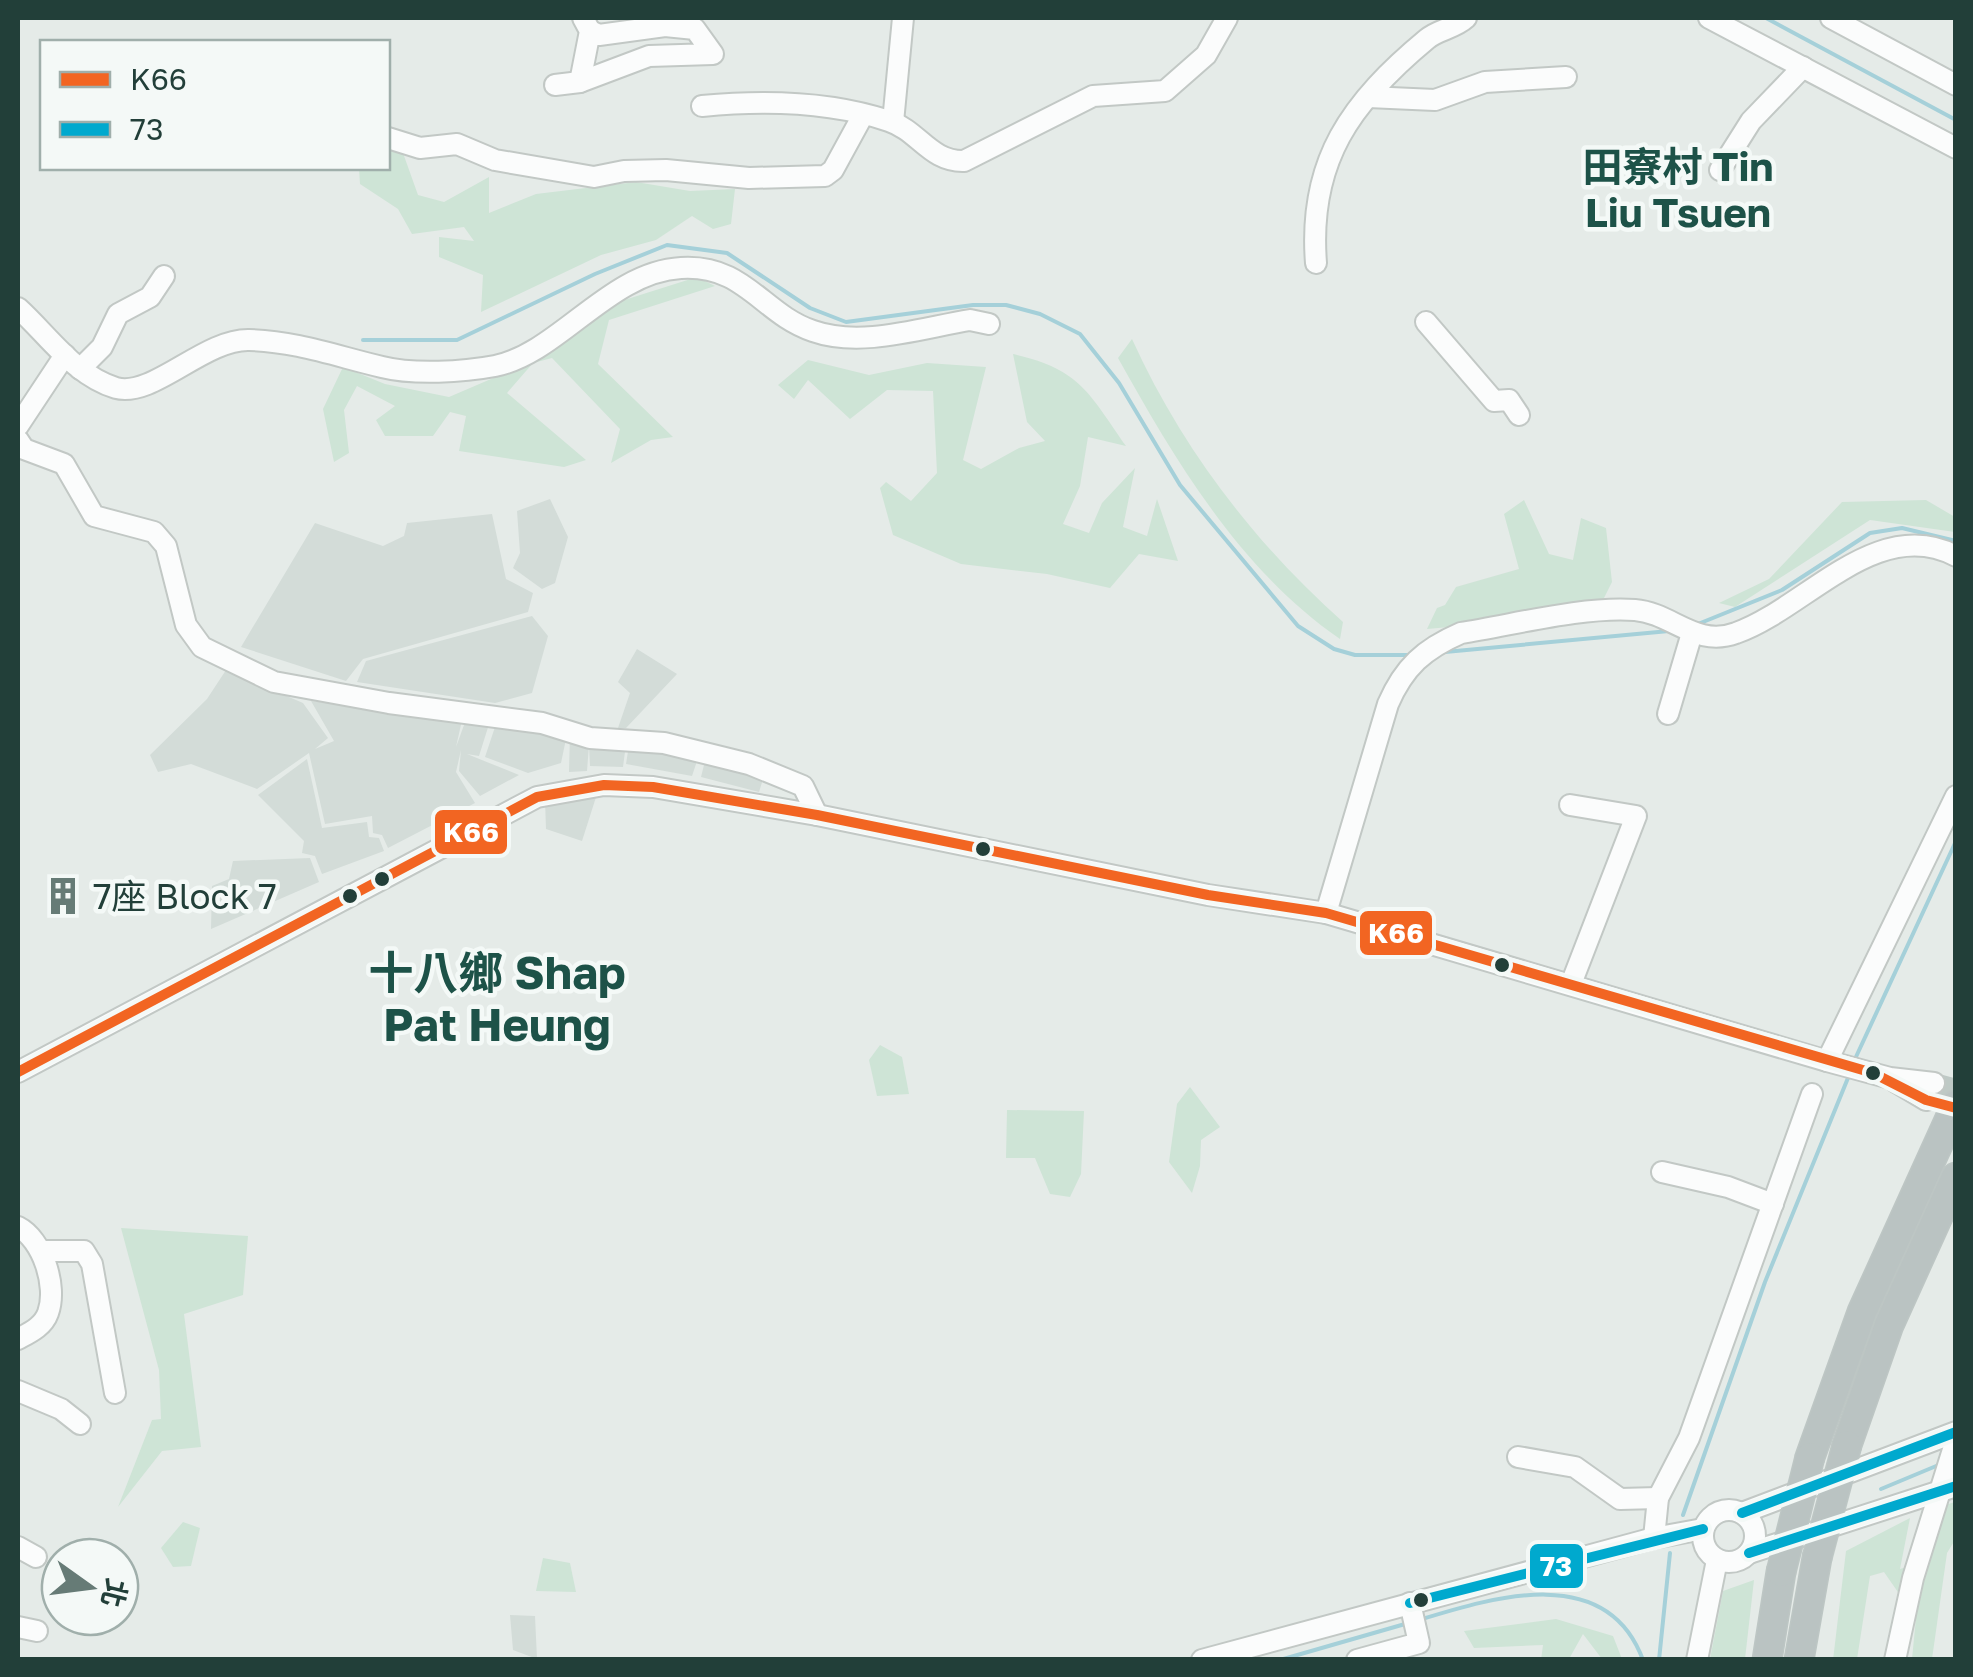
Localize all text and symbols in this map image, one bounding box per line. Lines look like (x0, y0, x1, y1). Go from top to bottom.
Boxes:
legend (40, 40, 390, 170)
text: K66 (130, 61, 187, 97)
text: 73 (130, 111, 163, 147)
district label: 田寮村 Tin Liu Tsuen (1582, 142, 1774, 236)
line badge: K66 (433, 808, 509, 856)
text: K66 (443, 815, 499, 848)
unlabelled marker (973, 839, 993, 859)
unlabelled marker (372, 869, 392, 889)
building icon: 7座 Block 7 (42, 875, 84, 917)
place label: 7座 Block 7 (93, 875, 277, 917)
unlabelled marker (340, 886, 360, 906)
line badge: K66 (1358, 909, 1434, 957)
text: K66 (1368, 916, 1424, 949)
district label: 十八鄉 Shap Pat Heung (368, 945, 626, 1051)
unlabelled marker (1492, 955, 1512, 975)
unlabelled marker (1863, 1063, 1883, 1083)
north arrow (40, 1537, 140, 1637)
line badge: 73 (1528, 1542, 1585, 1590)
text: 73 (1540, 1549, 1572, 1582)
text: 北 (95, 1576, 134, 1611)
unlabelled marker (1411, 1590, 1431, 1610)

